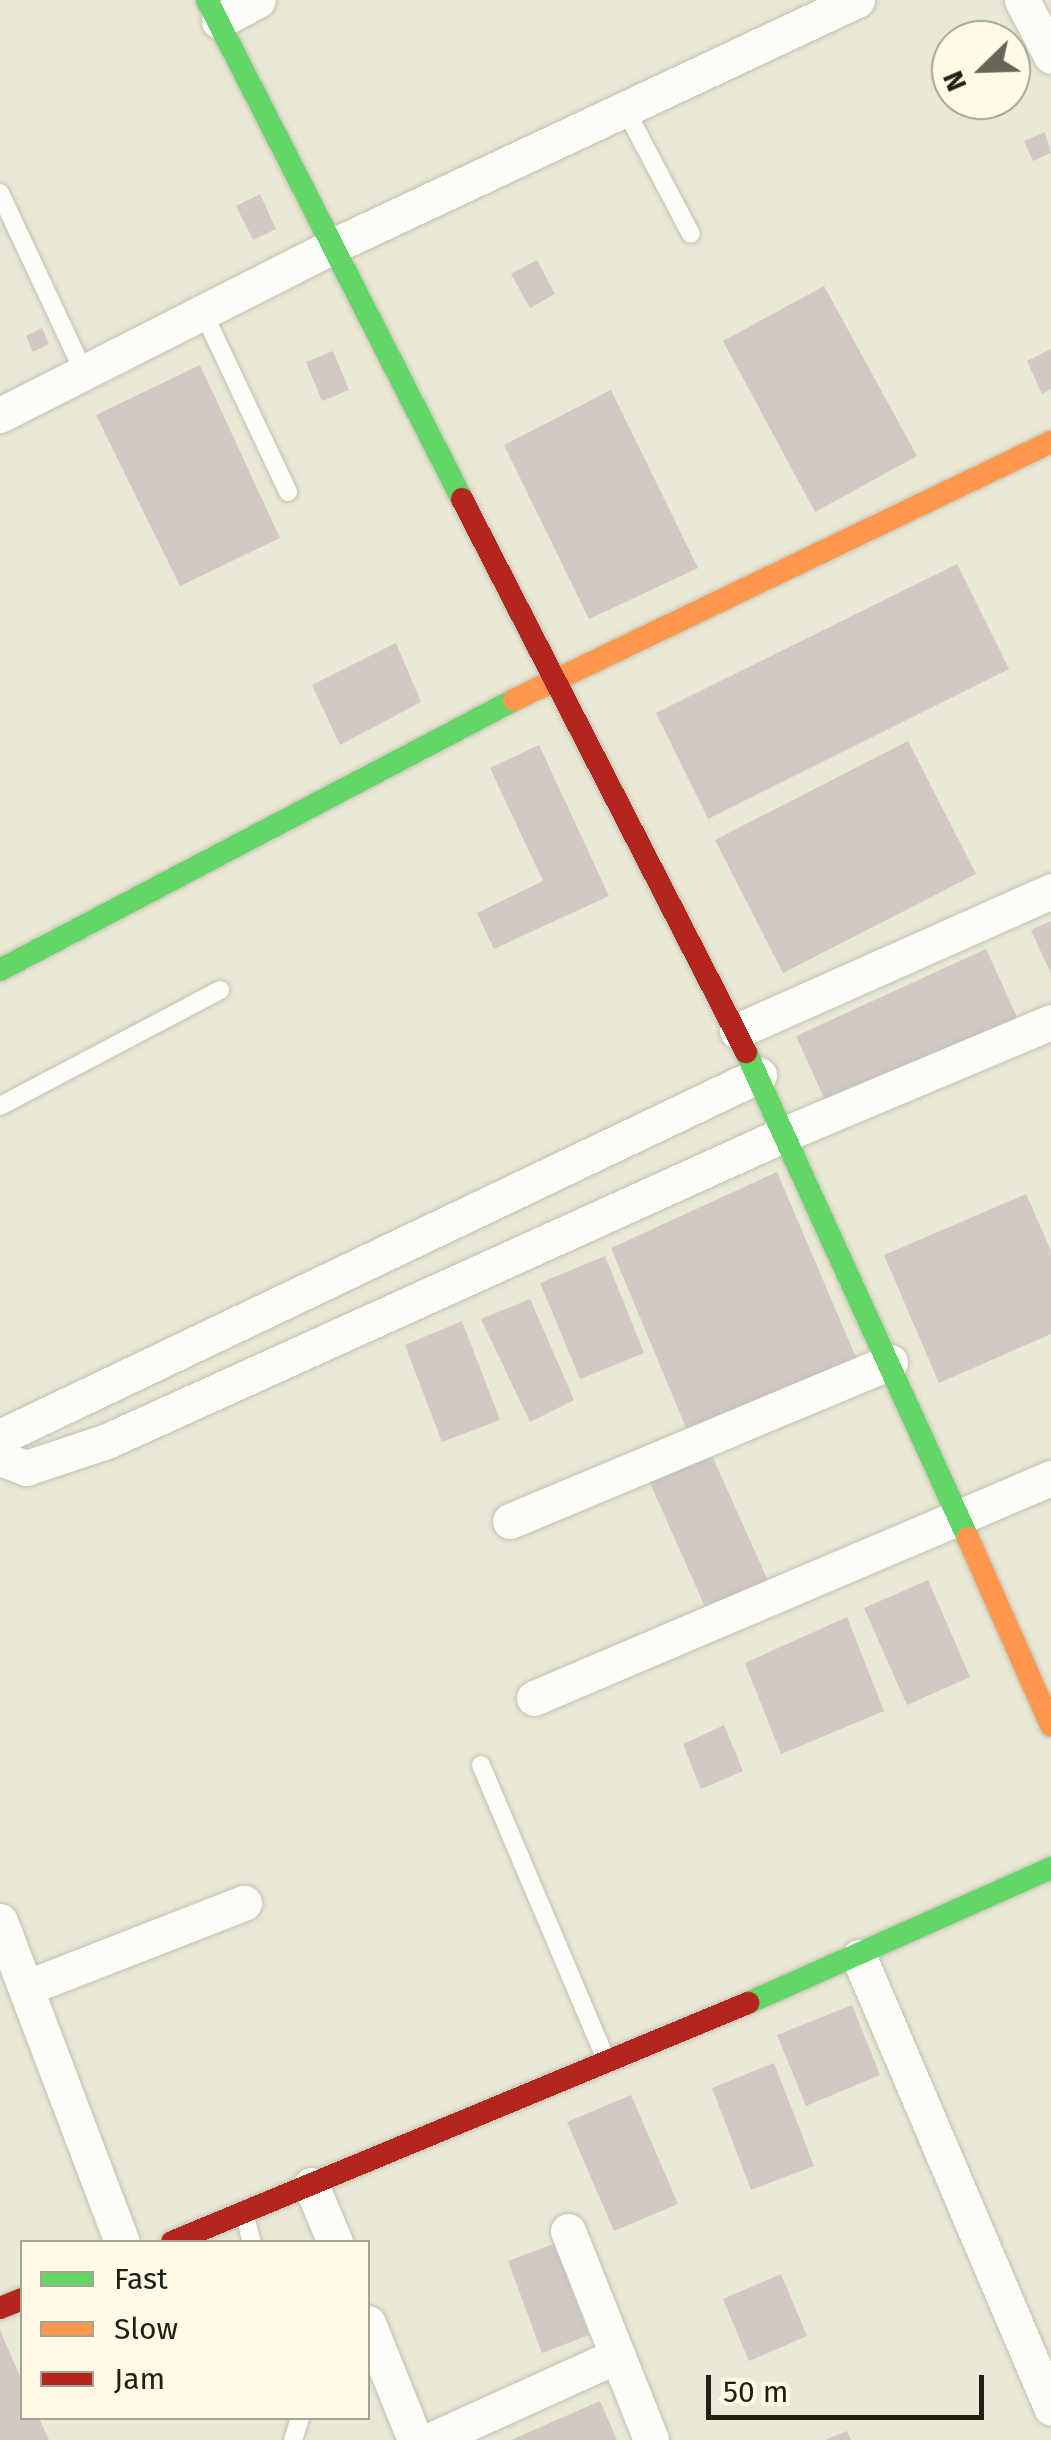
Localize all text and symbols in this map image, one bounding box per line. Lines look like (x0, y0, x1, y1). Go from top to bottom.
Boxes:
north arrow (931, 20, 1031, 120)
text: N (936, 66, 974, 96)
legend (20, 2240, 370, 2420)
text: Fast (114, 2261, 168, 2297)
text: Slow (114, 2311, 178, 2347)
scale bar (711, 2355, 988, 2417)
text: Jam (114, 2361, 165, 2397)
text: 50 m (723, 2374, 788, 2410)

